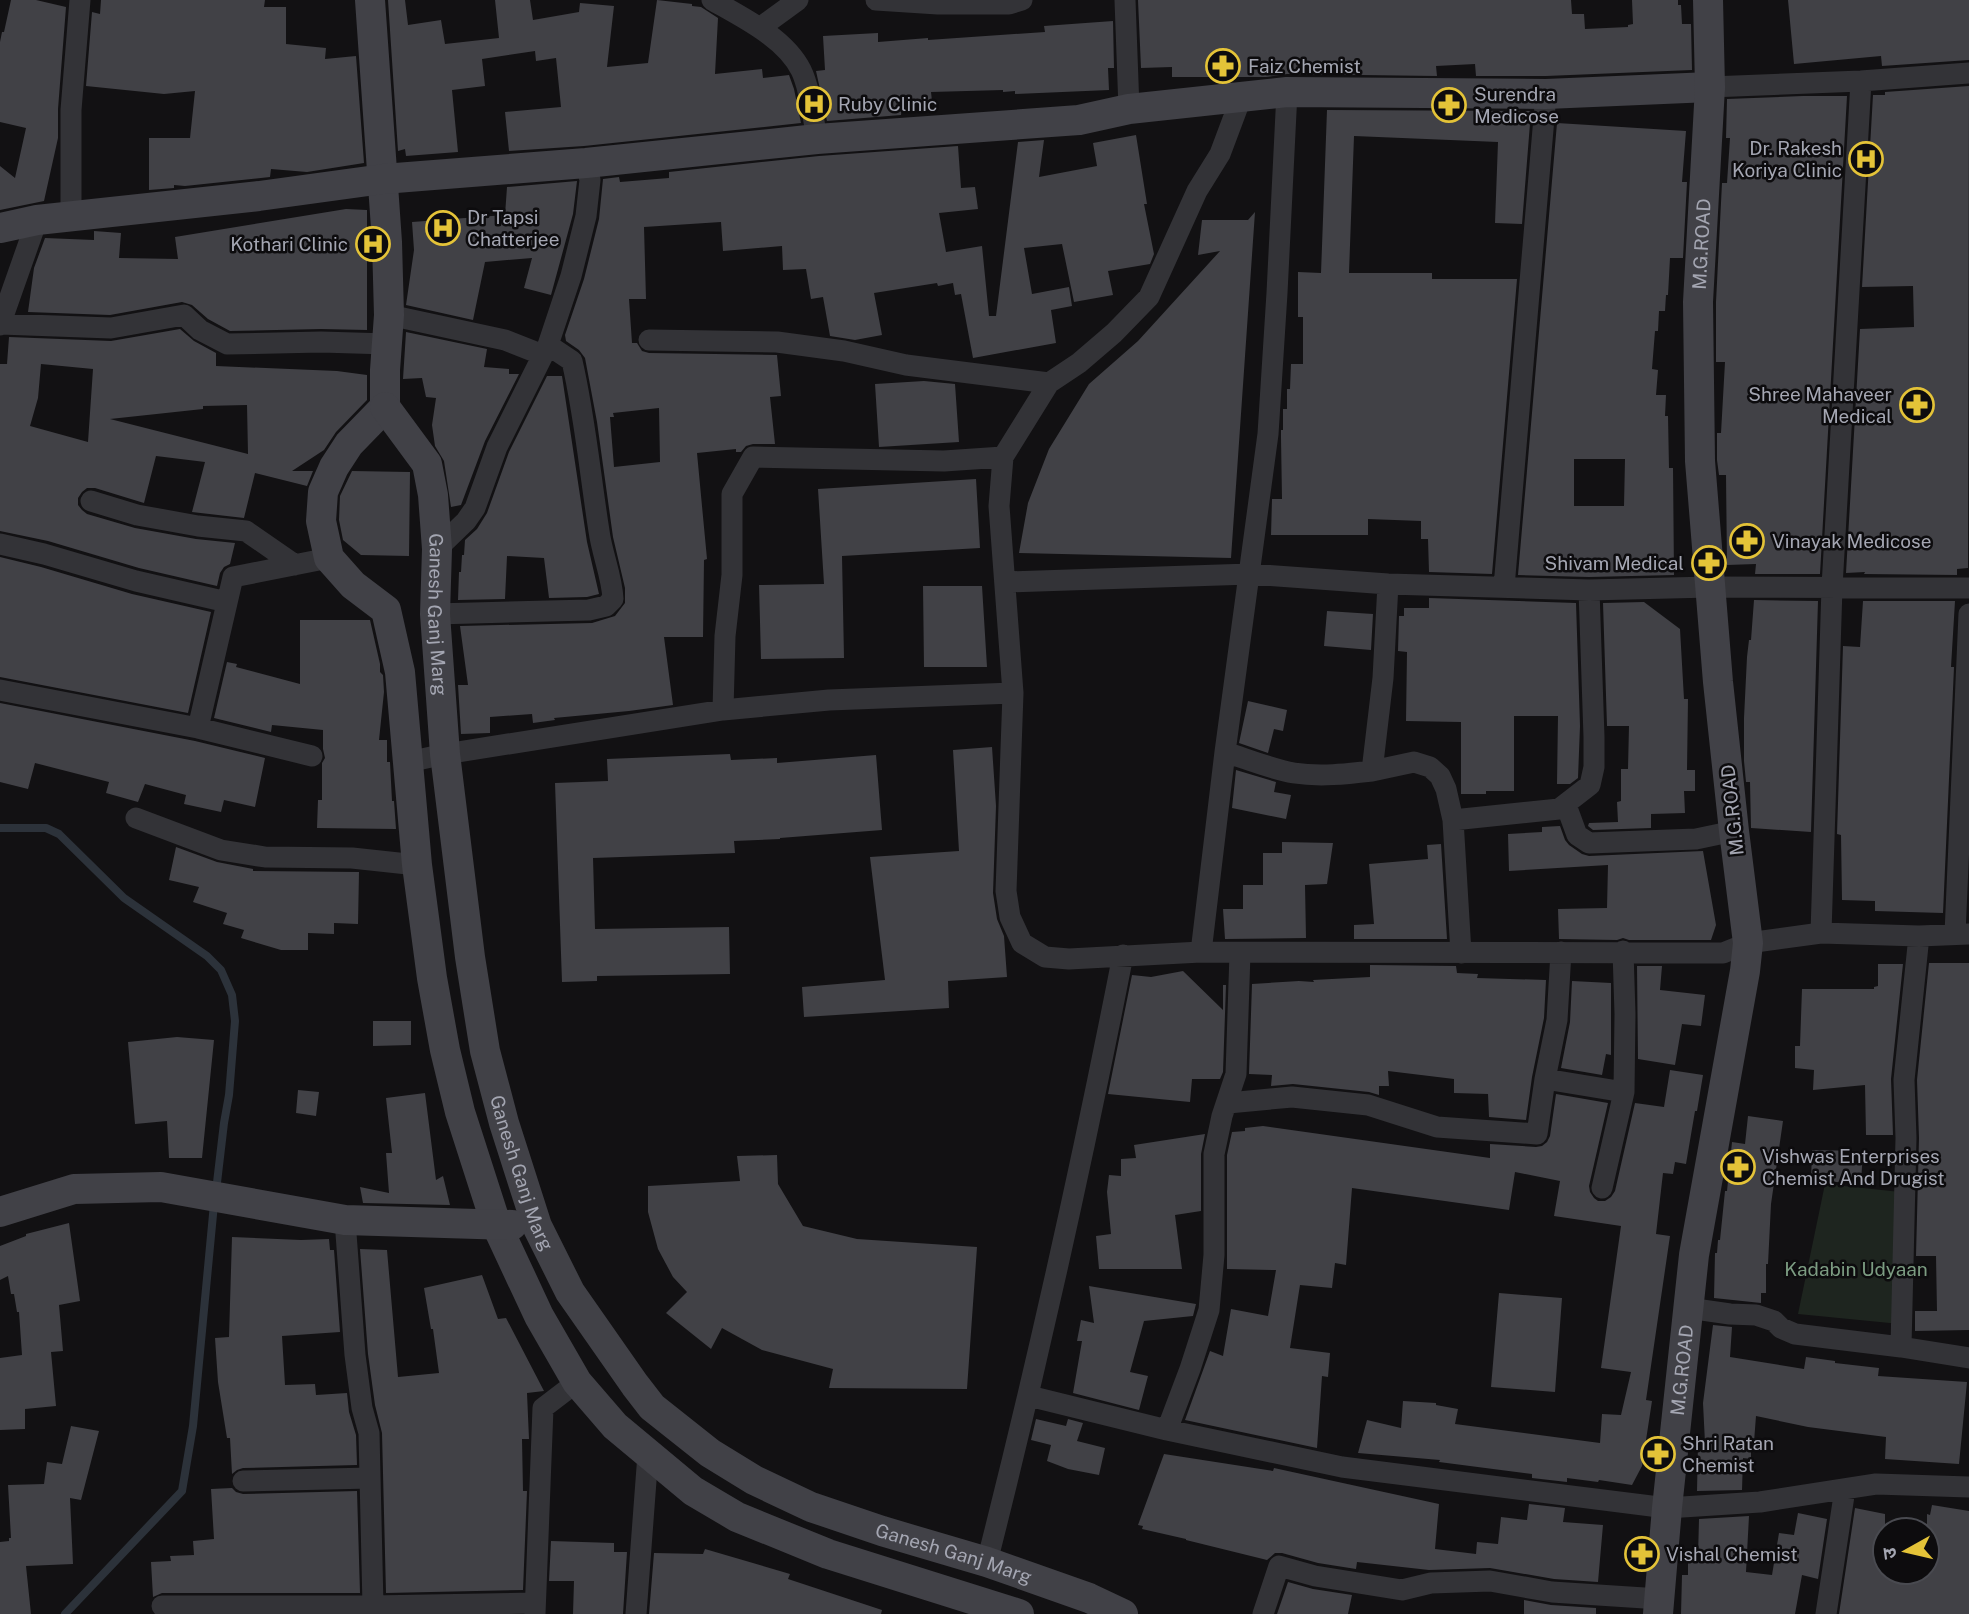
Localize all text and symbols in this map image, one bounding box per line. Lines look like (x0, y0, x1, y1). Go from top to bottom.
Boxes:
pharmacy icon: Faiz Chemist (1204, 47, 1242, 85)
place label: Faiz Chemist (1248, 55, 1361, 77)
place label: Surendra Medicose (1474, 83, 1559, 127)
hospital icon: Ruby Clinic (795, 85, 833, 123)
pharmacy icon: Surendra Medicose (1430, 86, 1468, 124)
place label: Ruby Clinic (838, 93, 937, 115)
place label: Dr. Rakesh Koriya Clinic (1732, 137, 1842, 181)
hospital icon: Dr. Rakesh Koriya Clinic (1847, 140, 1885, 178)
street label: M.G.ROAD (1688, 198, 1715, 290)
place label: Dr Tapsi Chatterjee (467, 206, 559, 250)
hospital icon: Dr Tapsi Chatterjee (424, 209, 462, 247)
hospital icon: Kothari Clinic (354, 225, 392, 263)
place label: Kothari Clinic (230, 233, 348, 255)
place label: Shree Mahaveer Medical (1748, 383, 1892, 427)
pharmacy icon: Shree Mahaveer Medical (1898, 386, 1936, 424)
pharmacy icon: Vinayak Medicose (1728, 522, 1766, 560)
place label: Vinayak Medicose (1772, 530, 1931, 552)
street label: Ganesh Ganj Marg (424, 532, 452, 697)
pharmacy icon: Shivam Medical (1690, 544, 1728, 582)
place label: Shivam Medical (1545, 552, 1684, 574)
street label: M.G.ROAD (1716, 763, 1748, 857)
street label: Ganesh Ganj Marg (486, 1093, 559, 1254)
place label: Vishwas Enterprises Chemist And Drugist (1762, 1145, 1945, 1189)
pharmacy icon: Vishwas Enterprises Chemist And Drugist (1719, 1148, 1757, 1186)
park label: Kadabin Udyaan (1784, 1258, 1928, 1280)
street label: M.G.ROAD (1666, 1324, 1697, 1417)
place label: Shri Ratan Chemist (1682, 1432, 1774, 1476)
pharmacy icon: Shri Ratan Chemist (1639, 1435, 1677, 1473)
north arrow (1871, 1516, 1941, 1586)
street label: Ganesh Ganj Marg (873, 1519, 1035, 1588)
pharmacy icon: Vishal Chemist (1623, 1535, 1661, 1573)
place label: Vishal Chemist (1666, 1543, 1798, 1565)
text: उ (1877, 1545, 1901, 1560)

